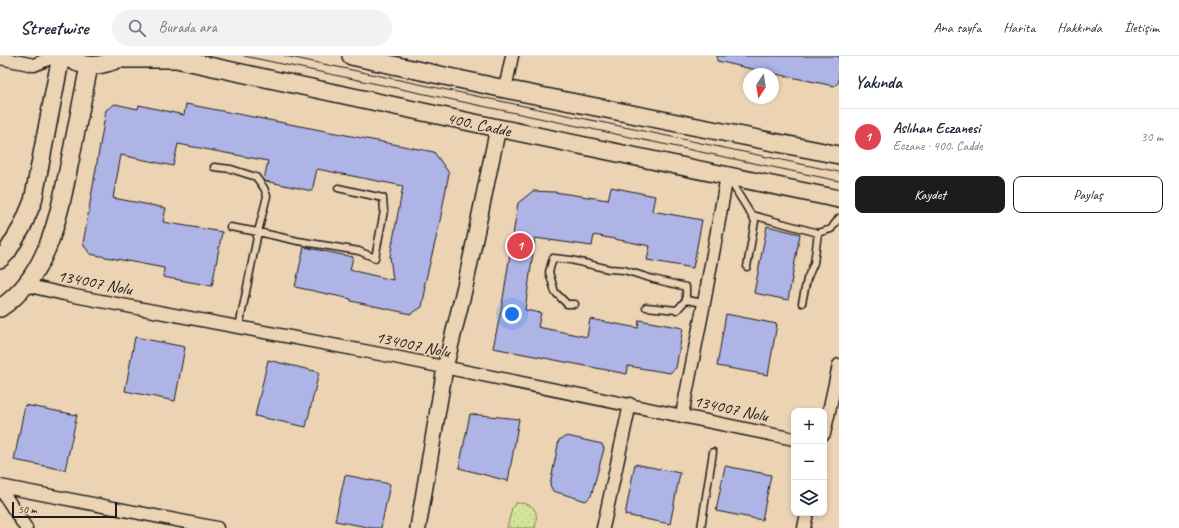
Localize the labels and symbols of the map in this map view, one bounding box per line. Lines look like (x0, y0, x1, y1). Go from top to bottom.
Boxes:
north arrow (743, 68, 779, 104)
street label: 400. Cadde (445, 107, 514, 142)
pin: 1 (507, 231, 533, 261)
street label: 134007 Nolu (56, 265, 136, 300)
your location (502, 304, 522, 324)
street label: 134007 Nolu (374, 326, 454, 363)
street label: 134007 Nolu (692, 390, 772, 427)
scale bar (12, 500, 117, 519)

